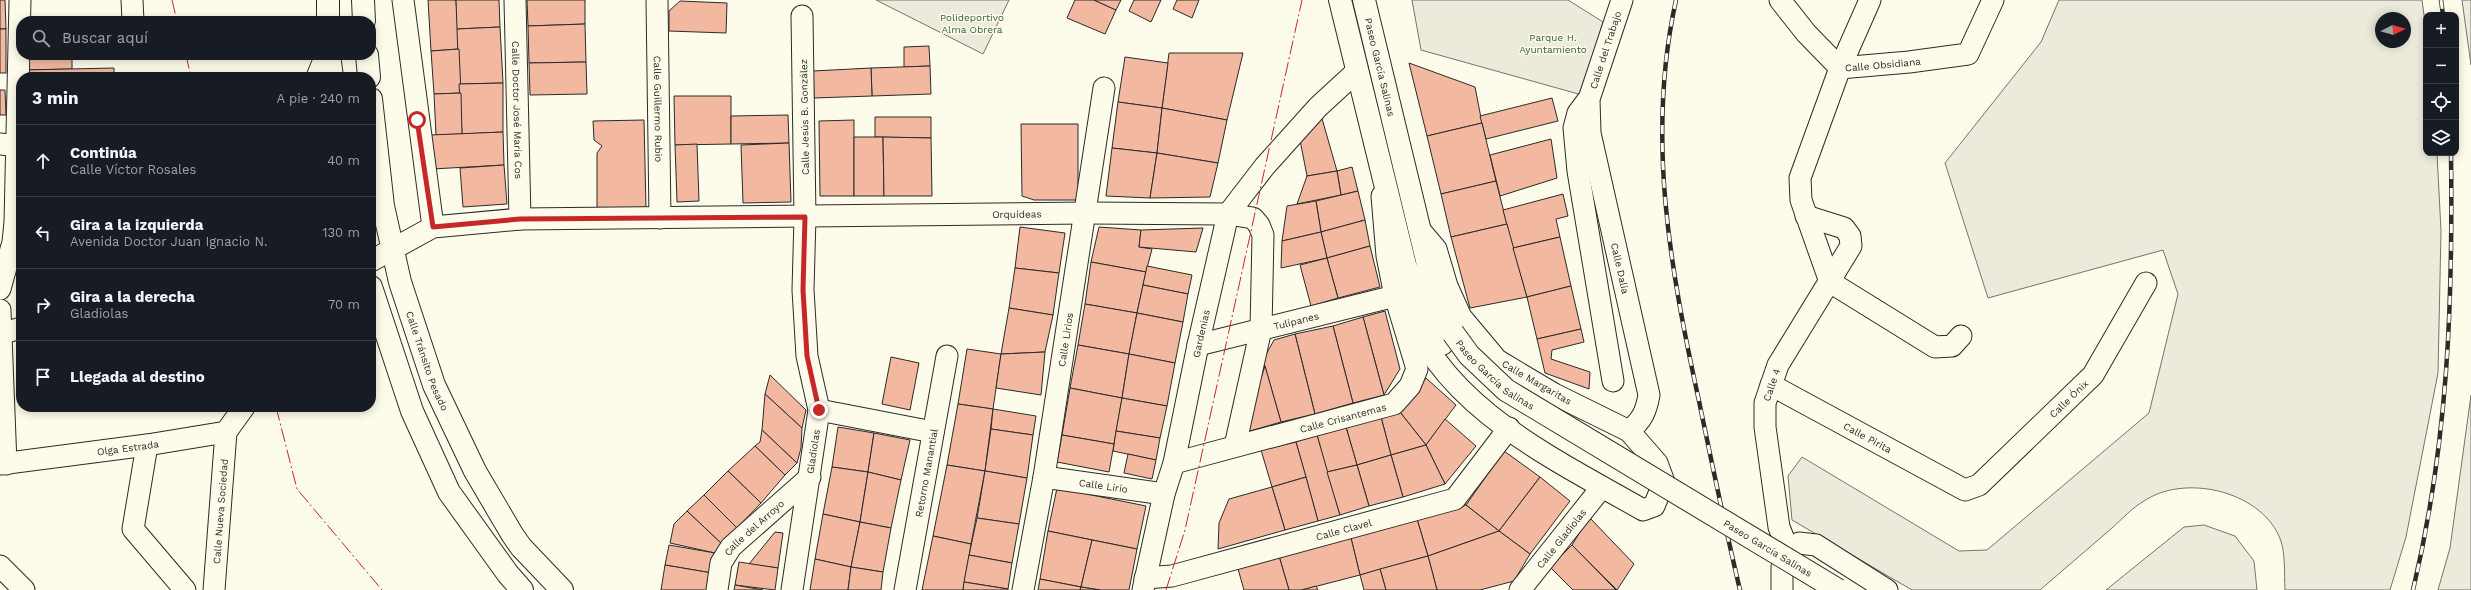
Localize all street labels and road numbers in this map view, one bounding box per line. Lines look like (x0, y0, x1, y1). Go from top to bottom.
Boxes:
street label: Calle del Trabajo (1588, 10, 1623, 90)
street label: Paseo García Salinas (1363, 17, 1397, 118)
street label: Calle Doctor José María Cos (510, 41, 524, 179)
street label: Calle Obsidiana (1845, 55, 1922, 74)
street label: Calle Guillermo Rubio (652, 56, 664, 162)
street label: Calle Jesús B. González (798, 59, 811, 175)
street label: Orquídeas (992, 208, 1042, 220)
street label: Calle Dalia (1609, 242, 1631, 295)
street label: Gardenias (1191, 309, 1212, 359)
street label: Calle Tránsito Pesado (404, 310, 450, 413)
street label: Tulipanes (1272, 310, 1320, 332)
street label: Calle Lirios (1056, 312, 1075, 367)
street label: Paseo García Salinas (1454, 338, 1536, 412)
street label: Calle Margaritas (1500, 358, 1574, 407)
street label: Calle 4 (1761, 367, 1782, 403)
street label: Calle Ónix (2047, 378, 2091, 420)
street label: Calle Crisantemas (1299, 401, 1388, 435)
street label: Calle Pirita (1841, 420, 1894, 455)
street label: Retorno Manantial (913, 428, 940, 518)
street label: Gladiolas (804, 429, 822, 475)
street label: Olga Estrada (96, 438, 160, 457)
street label: Calle Nueva Sociedad (211, 458, 230, 564)
street label: Calle Lirio (1078, 477, 1129, 495)
street label: Calle del Arroyo (722, 498, 786, 558)
street label: Calle Gladiolas (1535, 507, 1588, 571)
street label: Calle Clavel (1315, 517, 1373, 543)
street label: Paseo García Salinas (1722, 517, 1814, 579)

